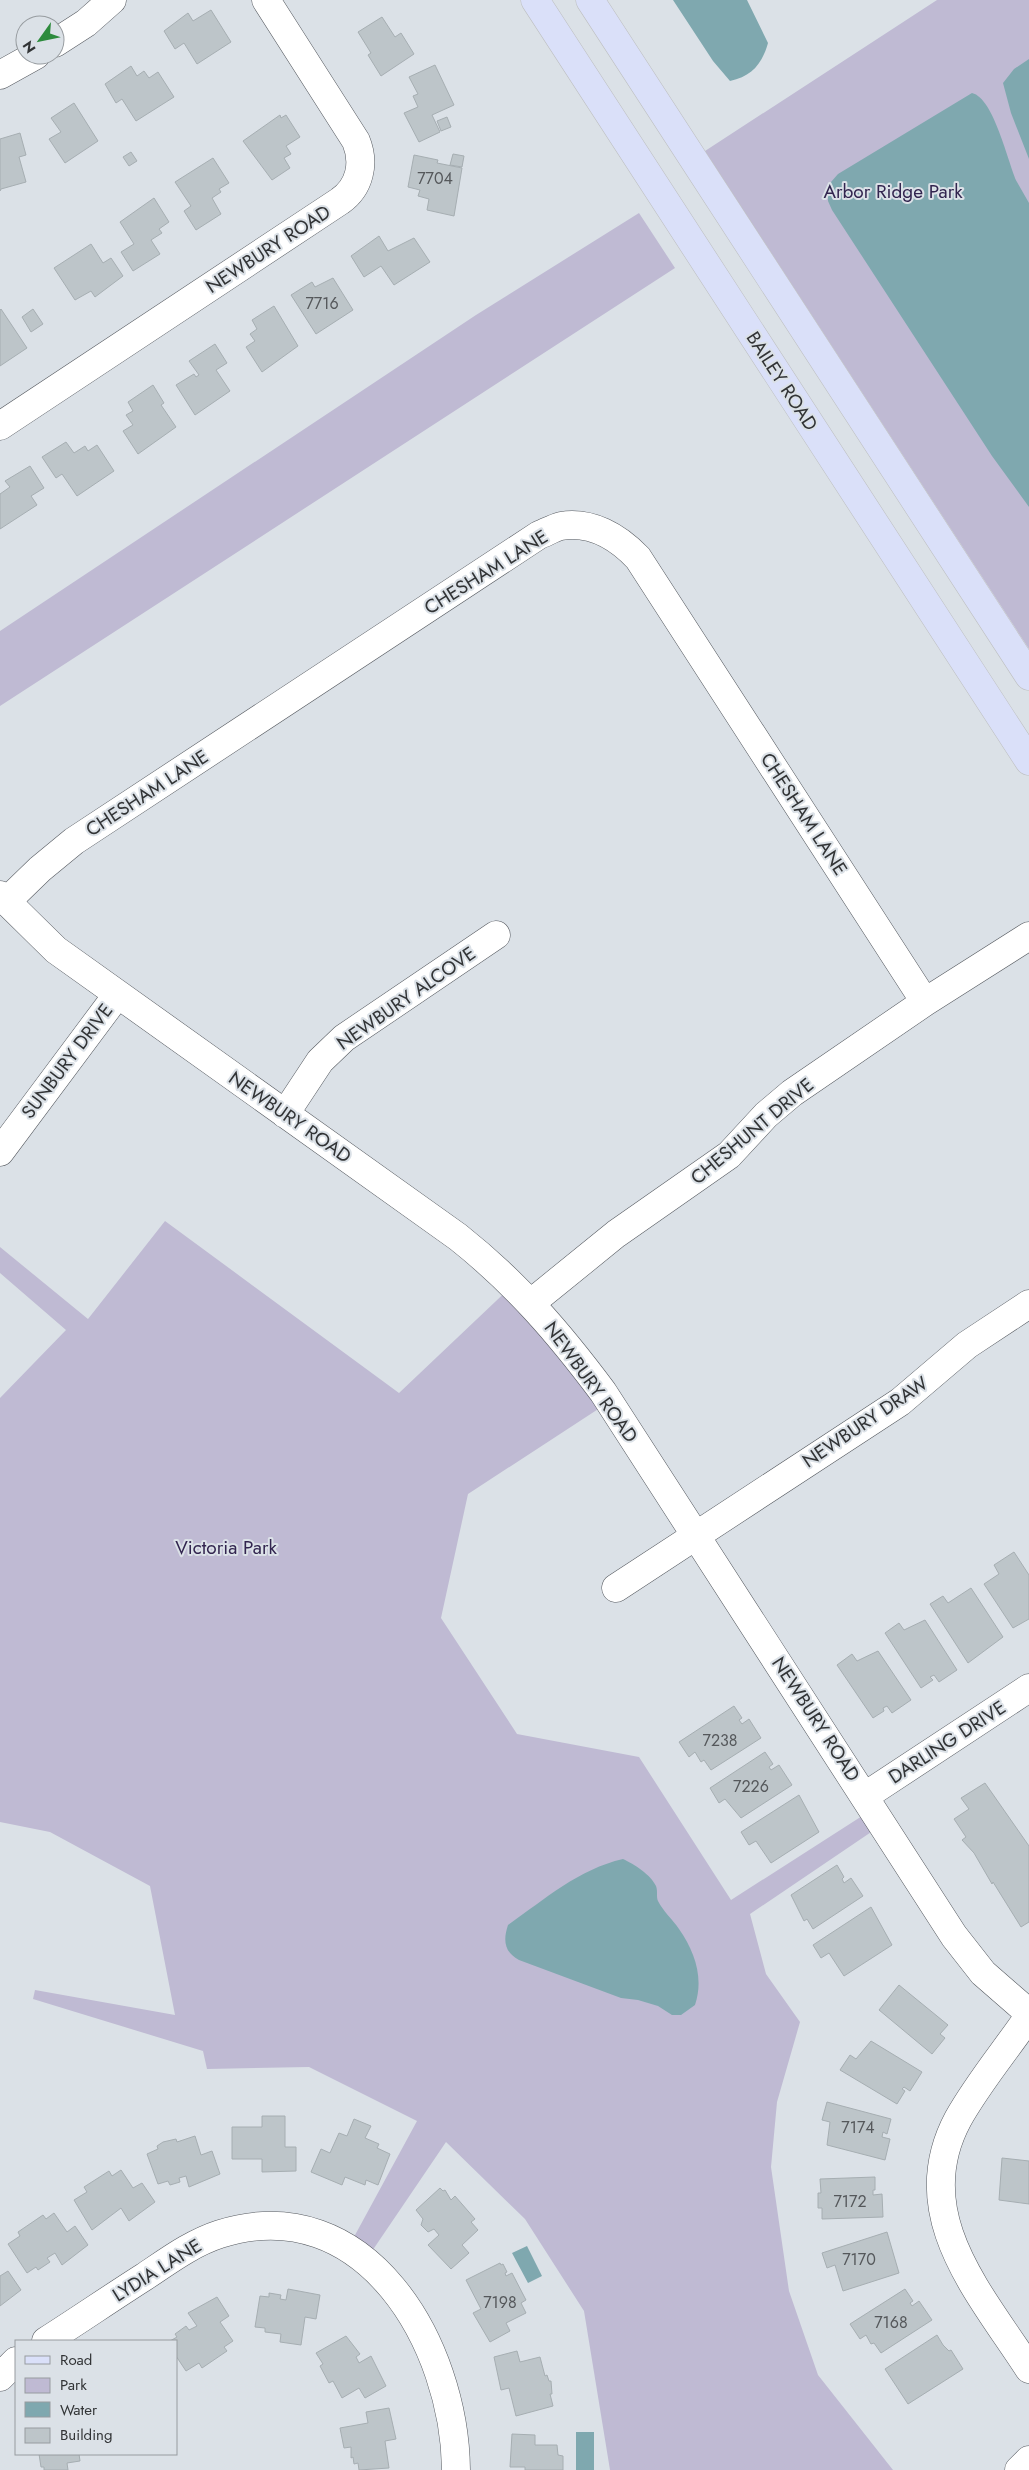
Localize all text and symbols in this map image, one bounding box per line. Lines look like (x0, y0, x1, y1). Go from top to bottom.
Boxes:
north arrow (15, 15, 65, 65)
text: N (18, 37, 41, 57)
house number: 7704 (417, 167, 453, 190)
park label: Arbor Ridge Park (823, 178, 963, 205)
street label: NEWBURY ROAD (200, 198, 336, 300)
house number: 7716 (305, 292, 339, 315)
street label: BAILEY ROAD (740, 326, 824, 436)
street label: CHESHAM LANE (419, 523, 553, 621)
street label: CHESHAM LANE (80, 743, 214, 843)
street label: CHESHAM LANE (754, 747, 854, 881)
street label: NEWBURY ALCOVE (331, 940, 481, 1056)
street label: SUNBURY DRIVE (15, 998, 119, 1124)
street label: NEWBURY ROAD (223, 1065, 357, 1169)
street label: CHESHUNT DRIVE (685, 1071, 819, 1191)
street label: NEWBURY ROAD (538, 1316, 644, 1448)
street label: NEWBURY DRAW (797, 1370, 933, 1474)
park label: Victoria Park (175, 1534, 277, 1561)
street label: NEWBURY ROAD (765, 1651, 867, 1787)
street label: DARLING DRIVE (883, 1694, 1011, 1790)
house number: 7238 (703, 1729, 737, 1752)
house number: 7226 (733, 1775, 769, 1798)
house number: 7174 (841, 2116, 875, 2139)
house number: 7172 (833, 2190, 867, 2213)
street label: LYDIA LANE (107, 2232, 207, 2308)
house number: 7170 (842, 2248, 876, 2271)
house number: 7198 (483, 2291, 517, 2314)
house number: 7168 (874, 2311, 908, 2334)
legend (15, 2340, 178, 2455)
text: Road (60, 2349, 92, 2371)
text: Park (60, 2374, 87, 2396)
text: Water (60, 2399, 98, 2421)
text: Building (60, 2424, 112, 2446)

